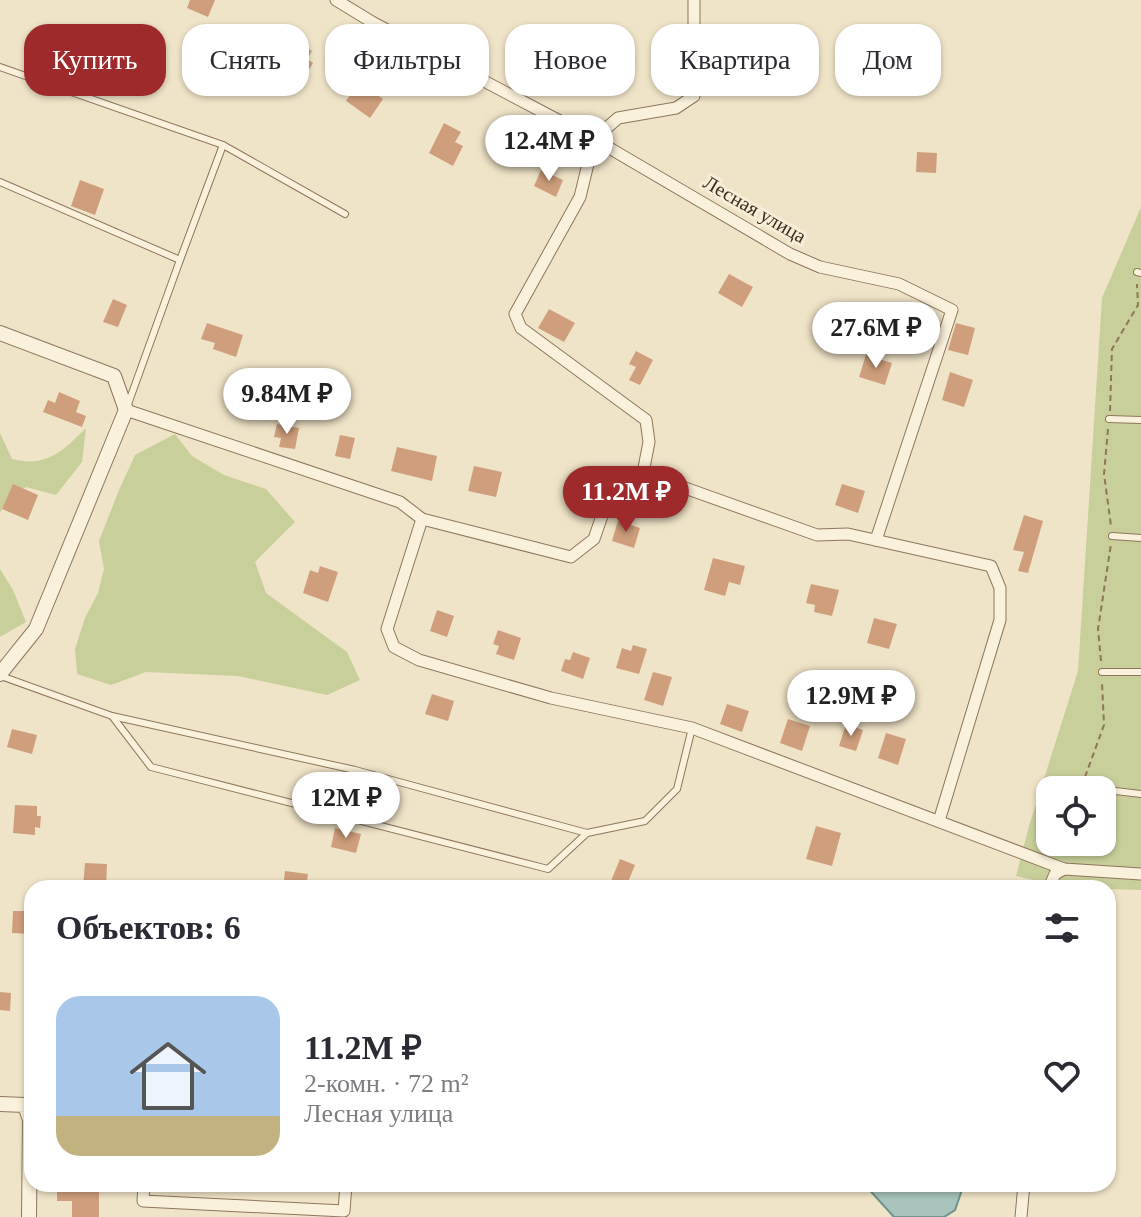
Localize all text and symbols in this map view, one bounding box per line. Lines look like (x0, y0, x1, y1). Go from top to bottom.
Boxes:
chip: Купить (24, 24, 166, 96)
chip: Снять (182, 24, 309, 96)
chip: Фильтры (325, 24, 489, 96)
chip: Новое (505, 24, 635, 96)
chip: Квартира (651, 24, 819, 96)
chip: Дом (835, 24, 941, 96)
pin: 12.4M ₽ (475, 115, 623, 183)
text: 12.4M ₽ (503, 126, 595, 155)
street label: Лесная улица (699, 171, 810, 248)
pin: 27.6M ₽ (802, 302, 950, 370)
text: 27.6M ₽ (830, 313, 922, 342)
pin: 9.84M ₽ (213, 368, 361, 436)
text: 9.84M ₽ (241, 379, 333, 408)
pin: 11.2M ₽ (552, 466, 700, 534)
text: 11.2M ₽ (581, 477, 671, 506)
pin: 12.9M ₽ (777, 670, 925, 738)
text: 12.9M ₽ (805, 681, 897, 710)
pin: 12M ₽ (290, 772, 402, 840)
map controls (1036, 776, 1116, 856)
button: locate (1036, 776, 1116, 856)
text: 12M ₽ (310, 783, 382, 812)
icon: filters (1040, 906, 1084, 950)
text: Объектов: 6 (56, 909, 241, 946)
icon: home (120, 1028, 216, 1124)
text: 11.2M ₽ (304, 1029, 422, 1066)
icon: heart (1040, 1054, 1084, 1098)
text: 2-комн. · 72 m² (304, 1069, 469, 1098)
text: Лесная улица (304, 1099, 453, 1128)

